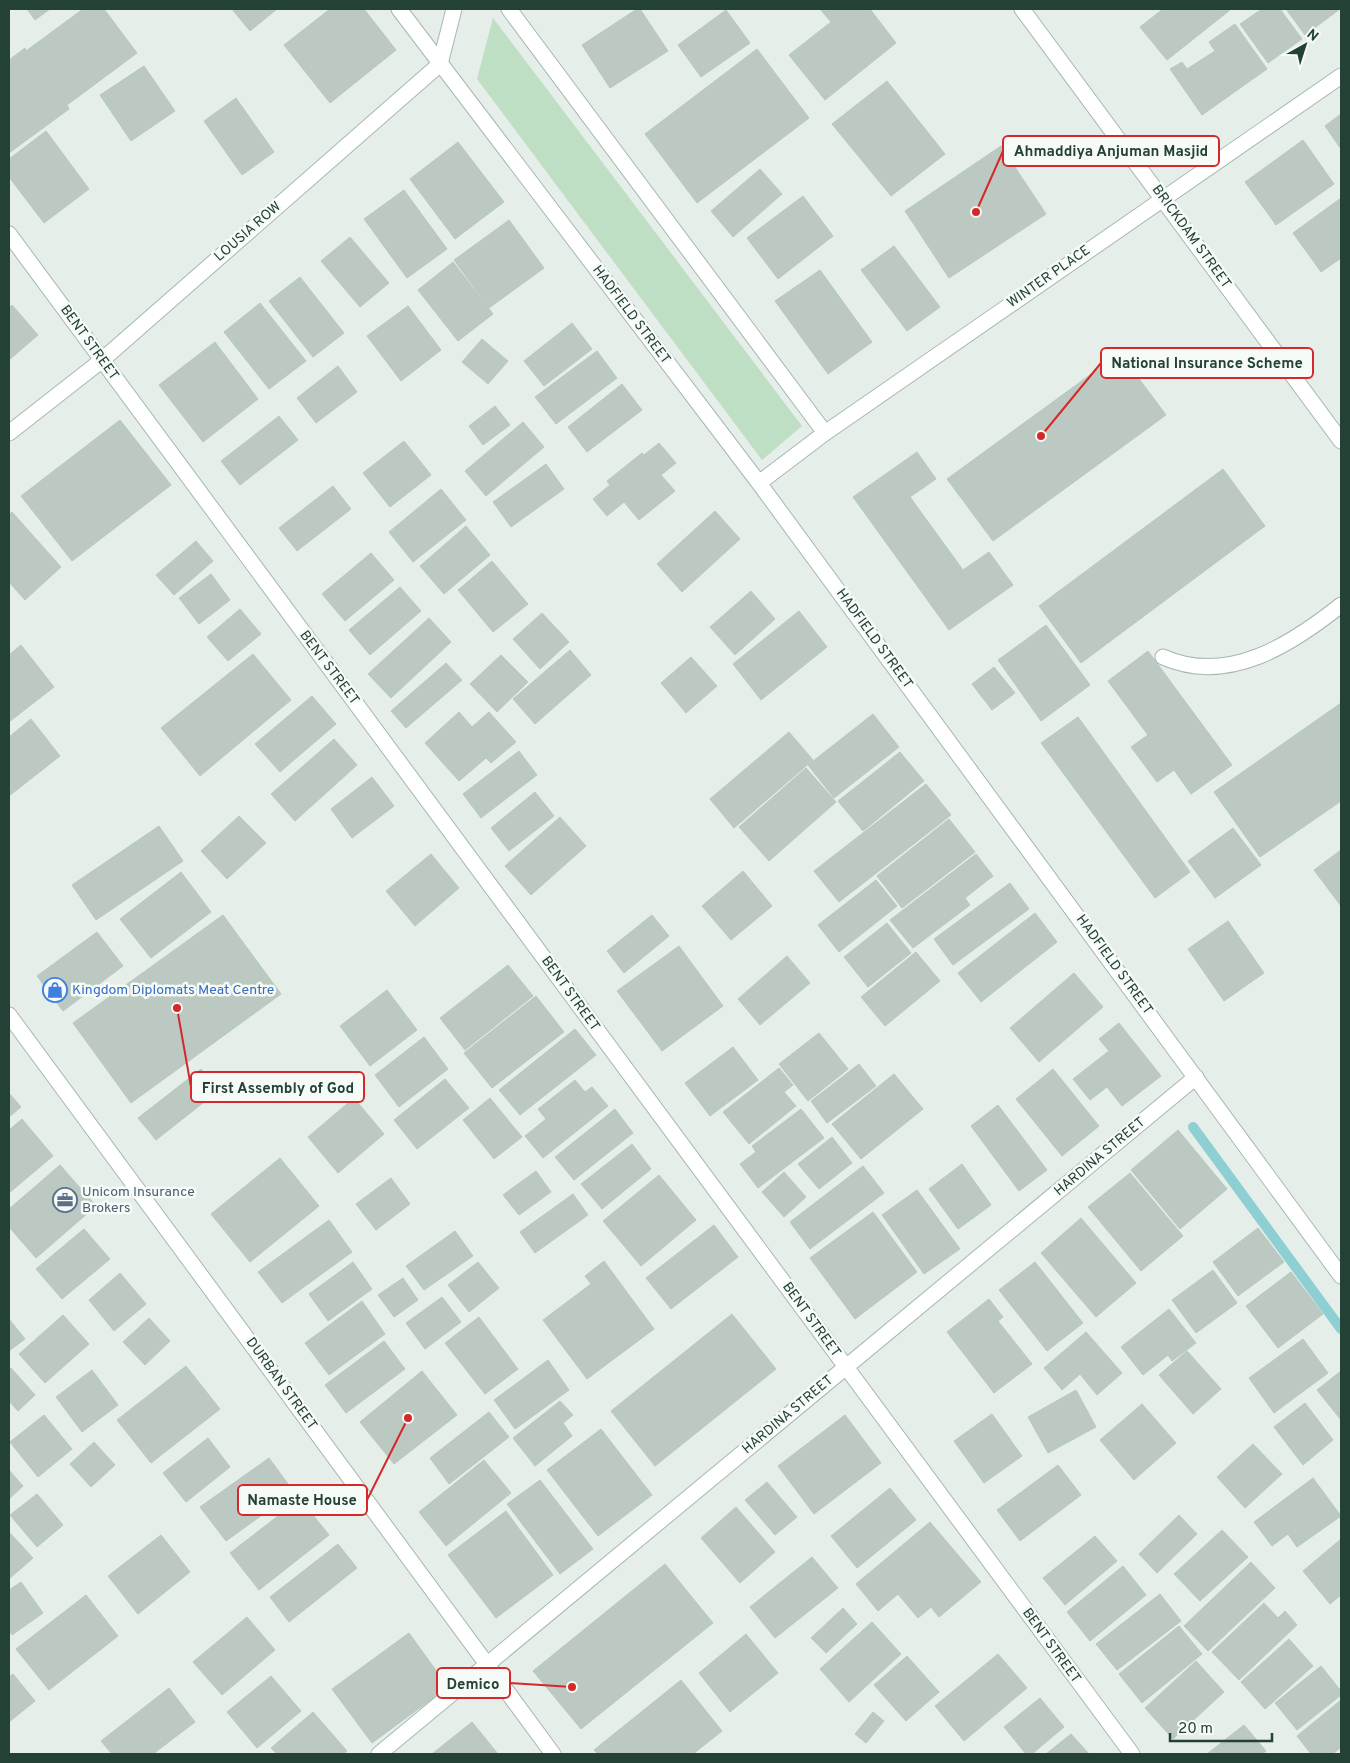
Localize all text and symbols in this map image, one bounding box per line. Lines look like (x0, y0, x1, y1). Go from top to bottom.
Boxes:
north arrow (1280, 20, 1330, 70)
text: N (1303, 26, 1321, 46)
callout: Ahmaddiya Anjuman Masjid (1003, 136, 1219, 166)
text: Ahmaddiya Anjuman Masjid (1014, 143, 1208, 162)
street label: BRICKDAM STREET (1148, 182, 1234, 292)
street label: LOUSIA ROW (211, 198, 285, 266)
street label: WINTER PLACE (1004, 242, 1094, 312)
street label: HADFIELD STREET (588, 262, 674, 368)
street label: BENT STREET (56, 302, 122, 384)
callout: National Insurance Scheme (1101, 348, 1313, 378)
text: National Insurance Scheme (1111, 355, 1303, 374)
street label: HADFIELD STREET (832, 586, 916, 692)
street label: BENT STREET (296, 628, 362, 708)
street label: HADFIELD STREET (1072, 912, 1156, 1018)
street label: BENT STREET (537, 953, 603, 1035)
shop icon: Kingdom Diplomats Meat Centre (42, 977, 68, 1003)
place label: Kingdom Diplomats Meat Centre (72, 982, 274, 999)
callout: First Assembly of God (191, 1072, 364, 1102)
text: First Assembly of God (202, 1080, 354, 1099)
street label: HARDINA STREET (1051, 1114, 1149, 1200)
place label: Unicom Insurance Brokers (82, 1184, 195, 1217)
office icon: Unicom Insurance Brokers (52, 1187, 78, 1213)
street label: BENT STREET (778, 1279, 844, 1361)
street label: DURBAN STREET (242, 1334, 320, 1434)
street label: HARDINA STREET (739, 1372, 837, 1458)
callout: Namaste House (238, 1485, 367, 1515)
text: Namaste House (247, 1492, 357, 1511)
street label: BENT STREET (1018, 1605, 1084, 1687)
callout: Demico (437, 1668, 510, 1698)
text: Demico (447, 1676, 499, 1695)
scale bar (1170, 1710, 1272, 1742)
text: 20 m (1178, 1720, 1213, 1739)

